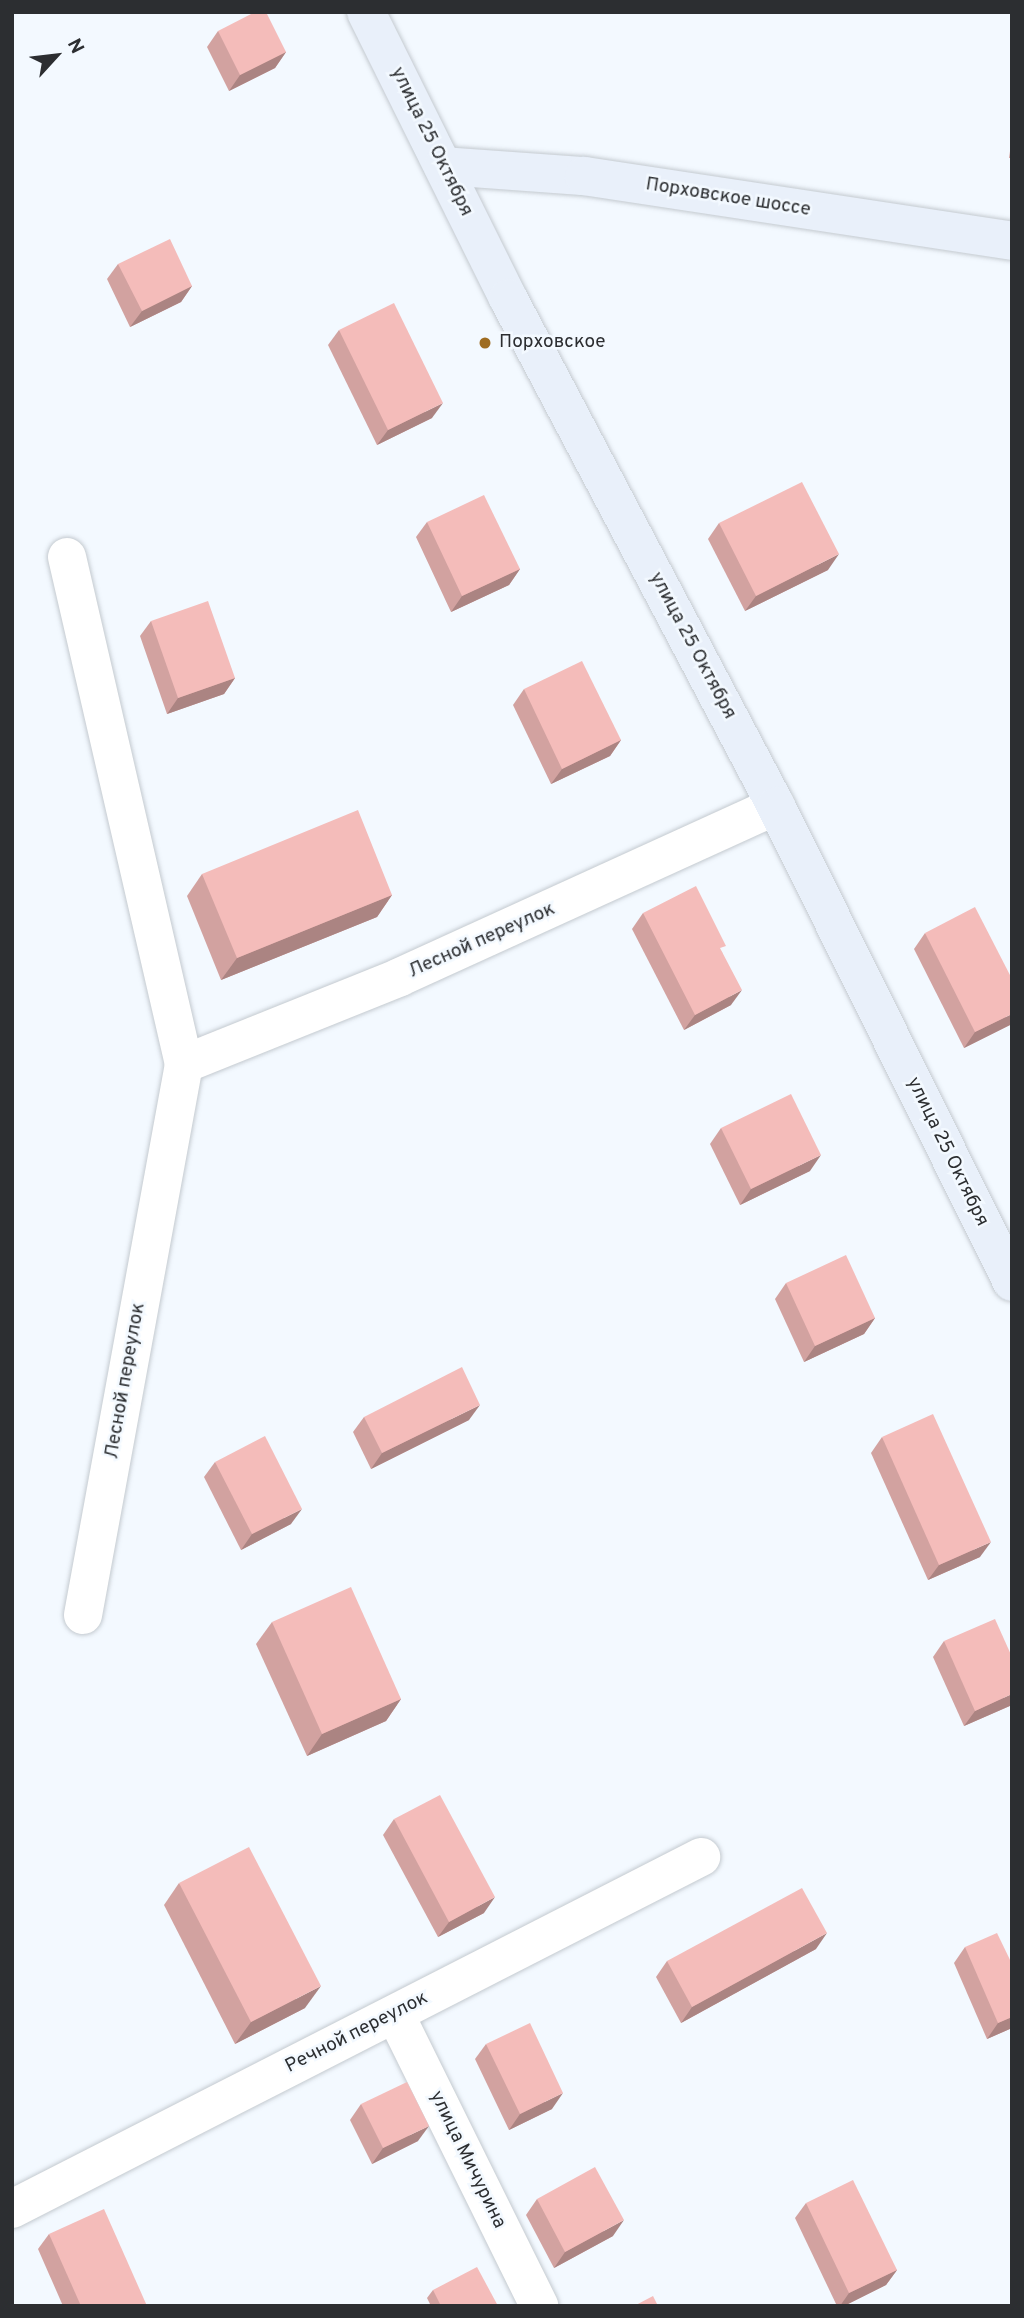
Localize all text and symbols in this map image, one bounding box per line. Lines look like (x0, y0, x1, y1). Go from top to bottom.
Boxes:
north arrow (21, 21, 91, 91)
text: N (61, 35, 89, 58)
street label: улица 25 Октября (385, 64, 477, 220)
street label: Порховское шоссе (644, 174, 812, 222)
place label: Порховское (499, 332, 606, 354)
marker: Порховское (477, 335, 493, 351)
street label: улица 25 Октября (644, 569, 740, 723)
street label: Лесной переулок (405, 898, 559, 984)
street label: улица 25 Октября (901, 1074, 993, 1230)
street label: Лесной переулок (101, 1301, 151, 1461)
street label: Речной переулок (282, 1987, 432, 2079)
street label: улица Мичурина (424, 2088, 510, 2232)

